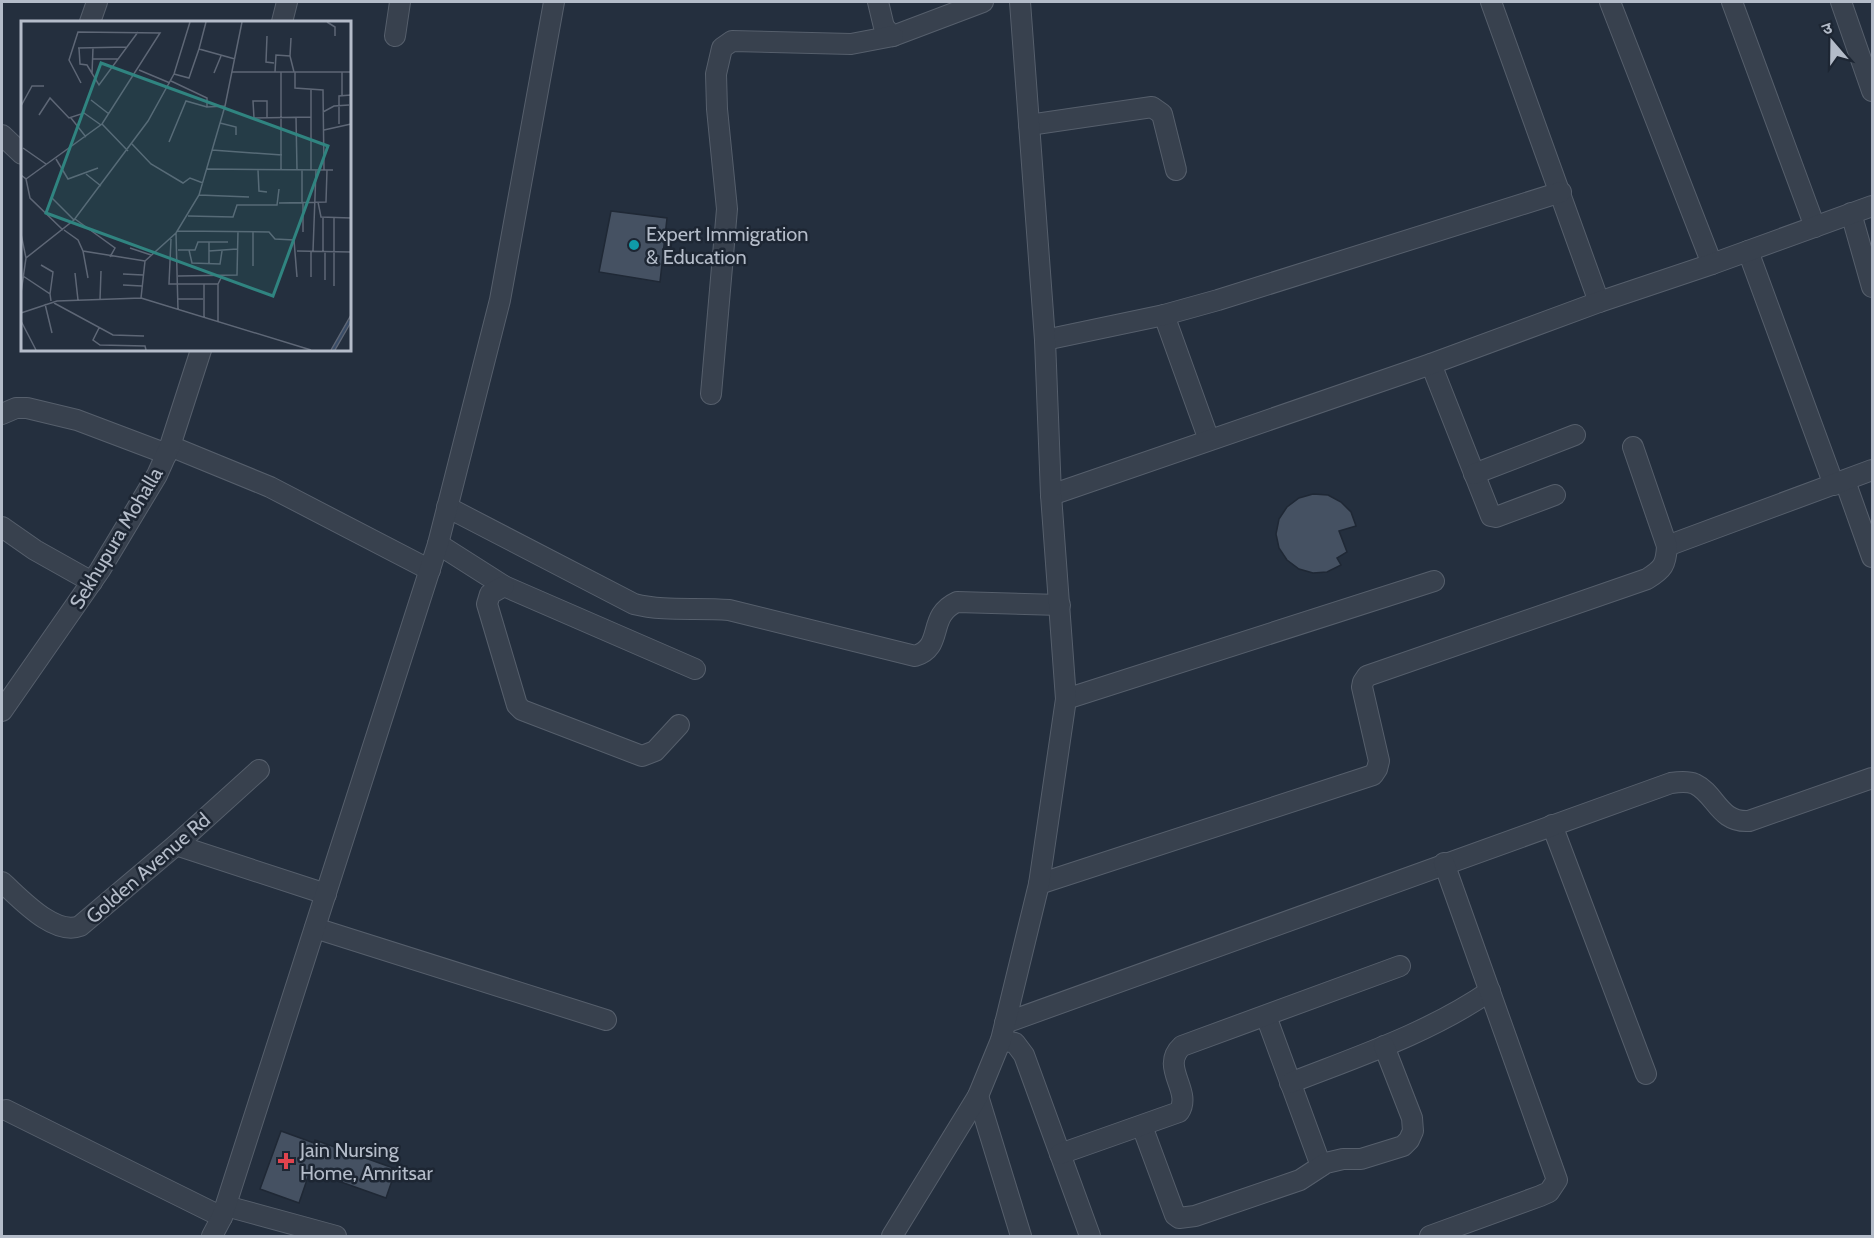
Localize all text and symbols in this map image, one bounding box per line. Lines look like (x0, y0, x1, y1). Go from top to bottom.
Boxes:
north arrow (1802, 12, 1862, 72)
text: उ (1819, 18, 1835, 39)
inset map (21, 21, 351, 351)
place label: Expert Immigration & Education (646, 222, 808, 269)
marker: Expert Immigration & Education (627, 238, 641, 252)
street label: Sekhupura Mohalla (64, 463, 168, 613)
street label: Golden Avenue Rd (81, 808, 215, 928)
place label: Jain Nursing Home, Amritsar (299, 1138, 433, 1185)
marker: Jain Nursing Home, Amritsar (277, 1152, 295, 1170)

